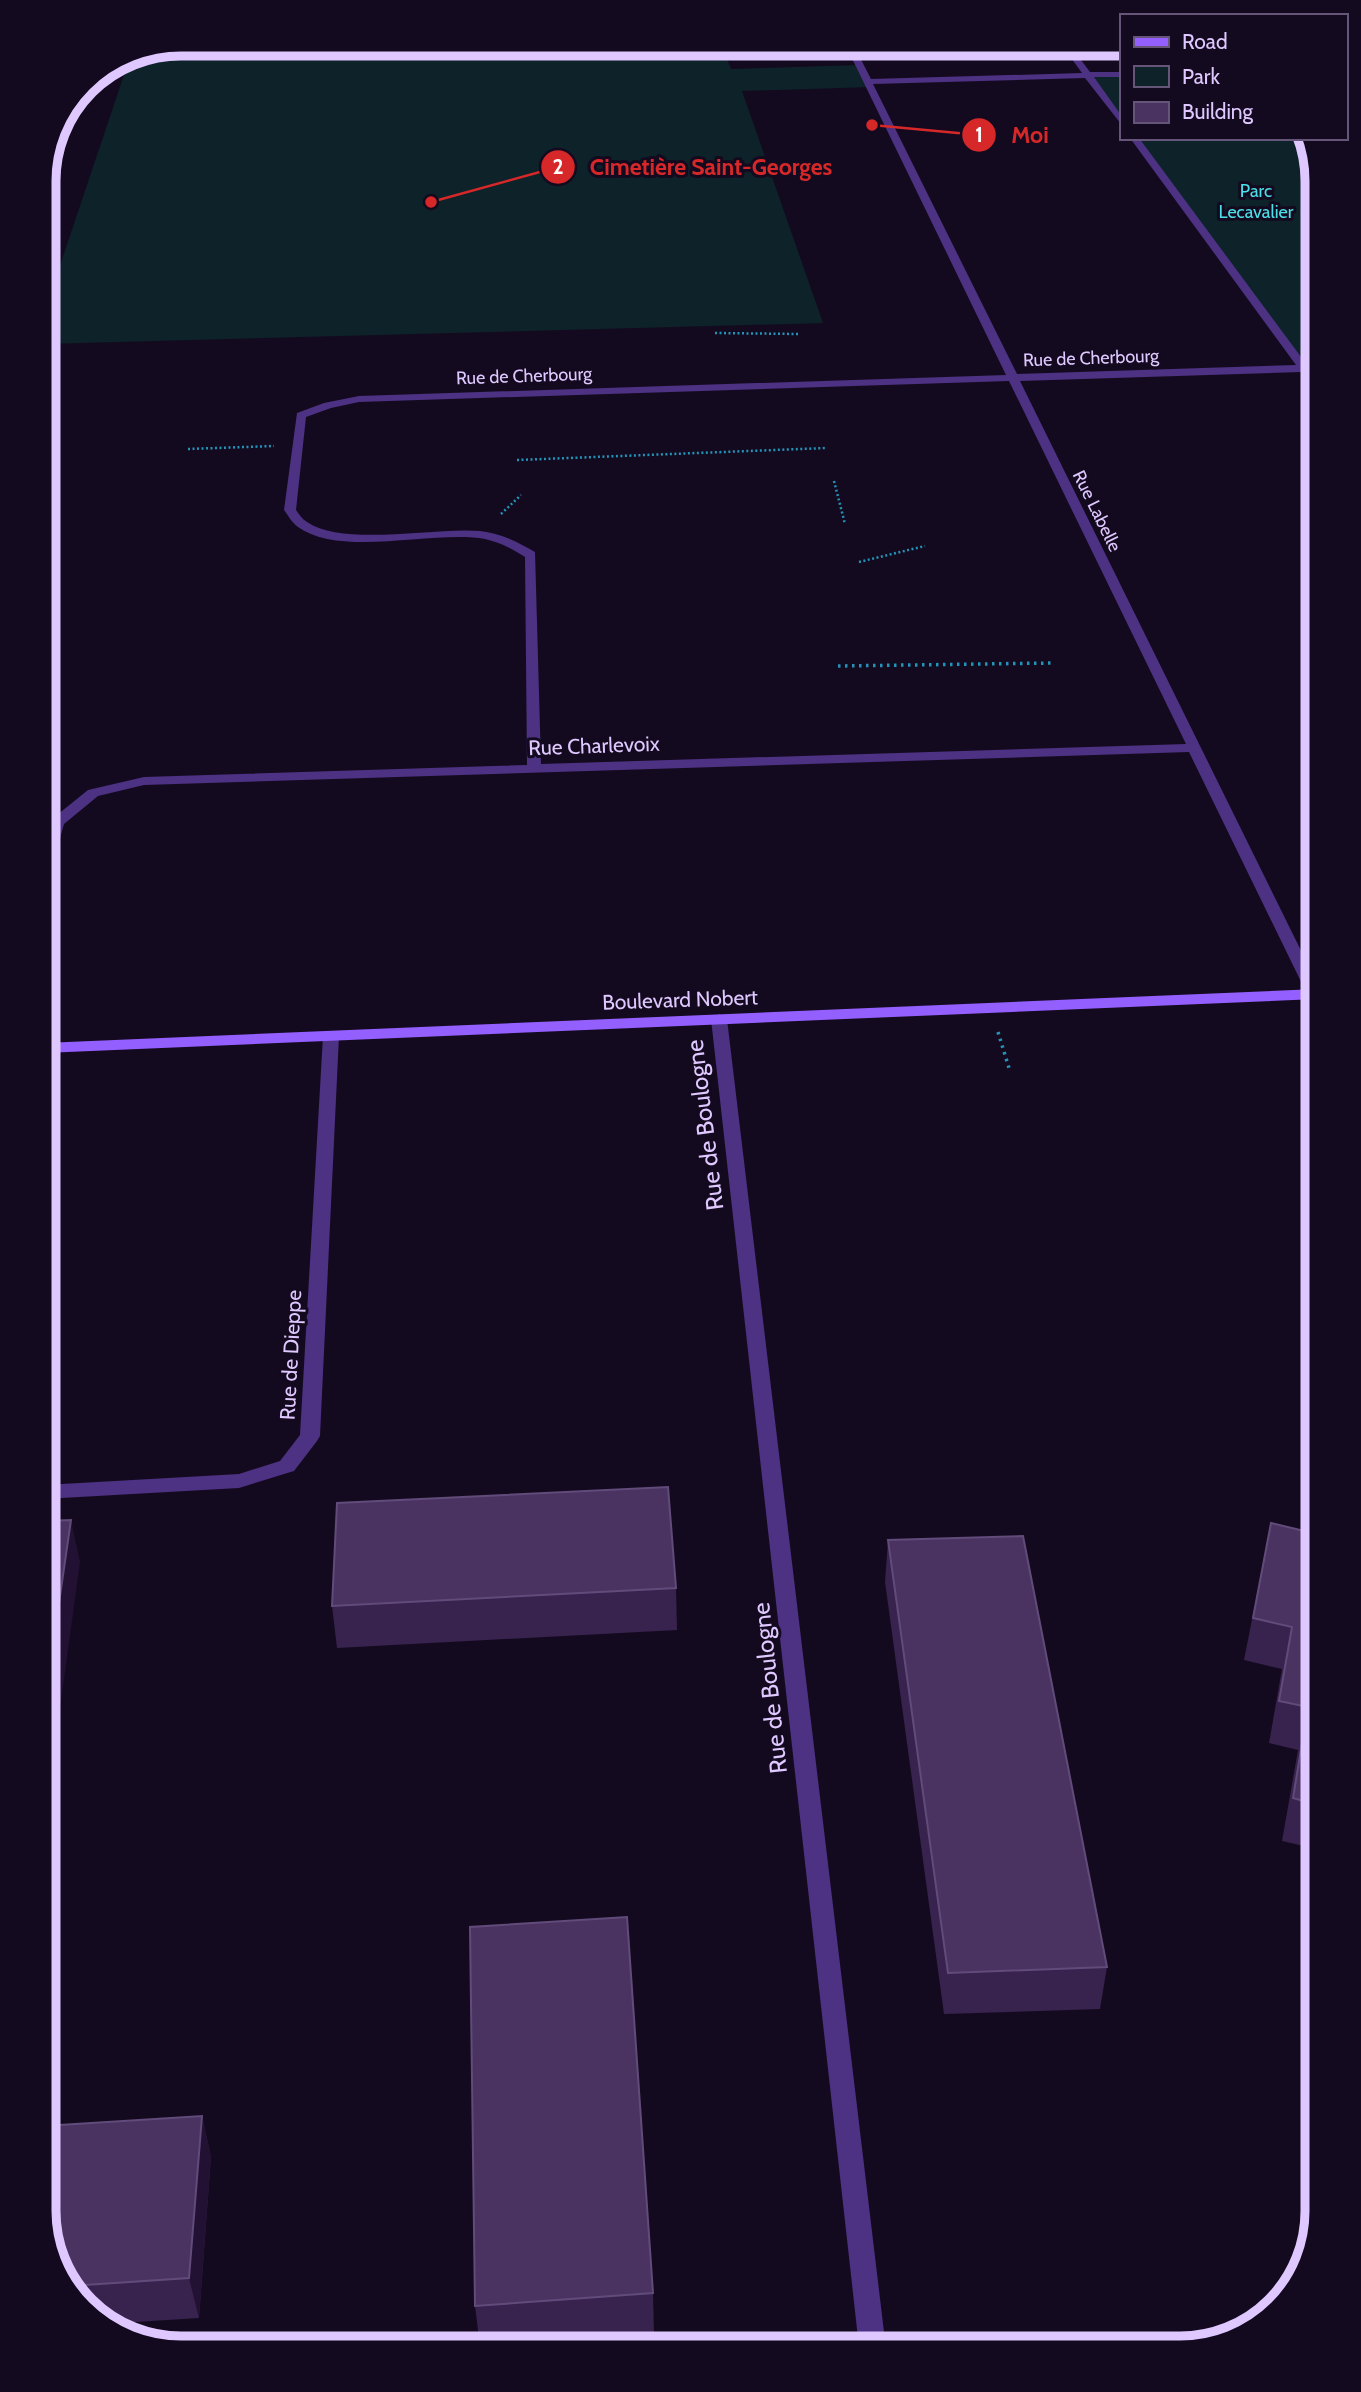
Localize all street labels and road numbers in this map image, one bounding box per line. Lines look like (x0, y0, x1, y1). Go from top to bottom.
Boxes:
street label: Rue de Cherbourg (1023, 345, 1160, 371)
street label: Rue de Cherbourg (456, 363, 593, 389)
street label: Rue Labelle (1068, 467, 1126, 555)
street label: Rue Charlevoix (528, 731, 660, 760)
street label: Boulevard Nobert (602, 984, 758, 1015)
street label: Rue de Boulogne (680, 1038, 729, 1212)
street label: Rue de Dieppe (275, 1289, 306, 1421)
street label: Rue de Boulogne (746, 1601, 793, 1775)

